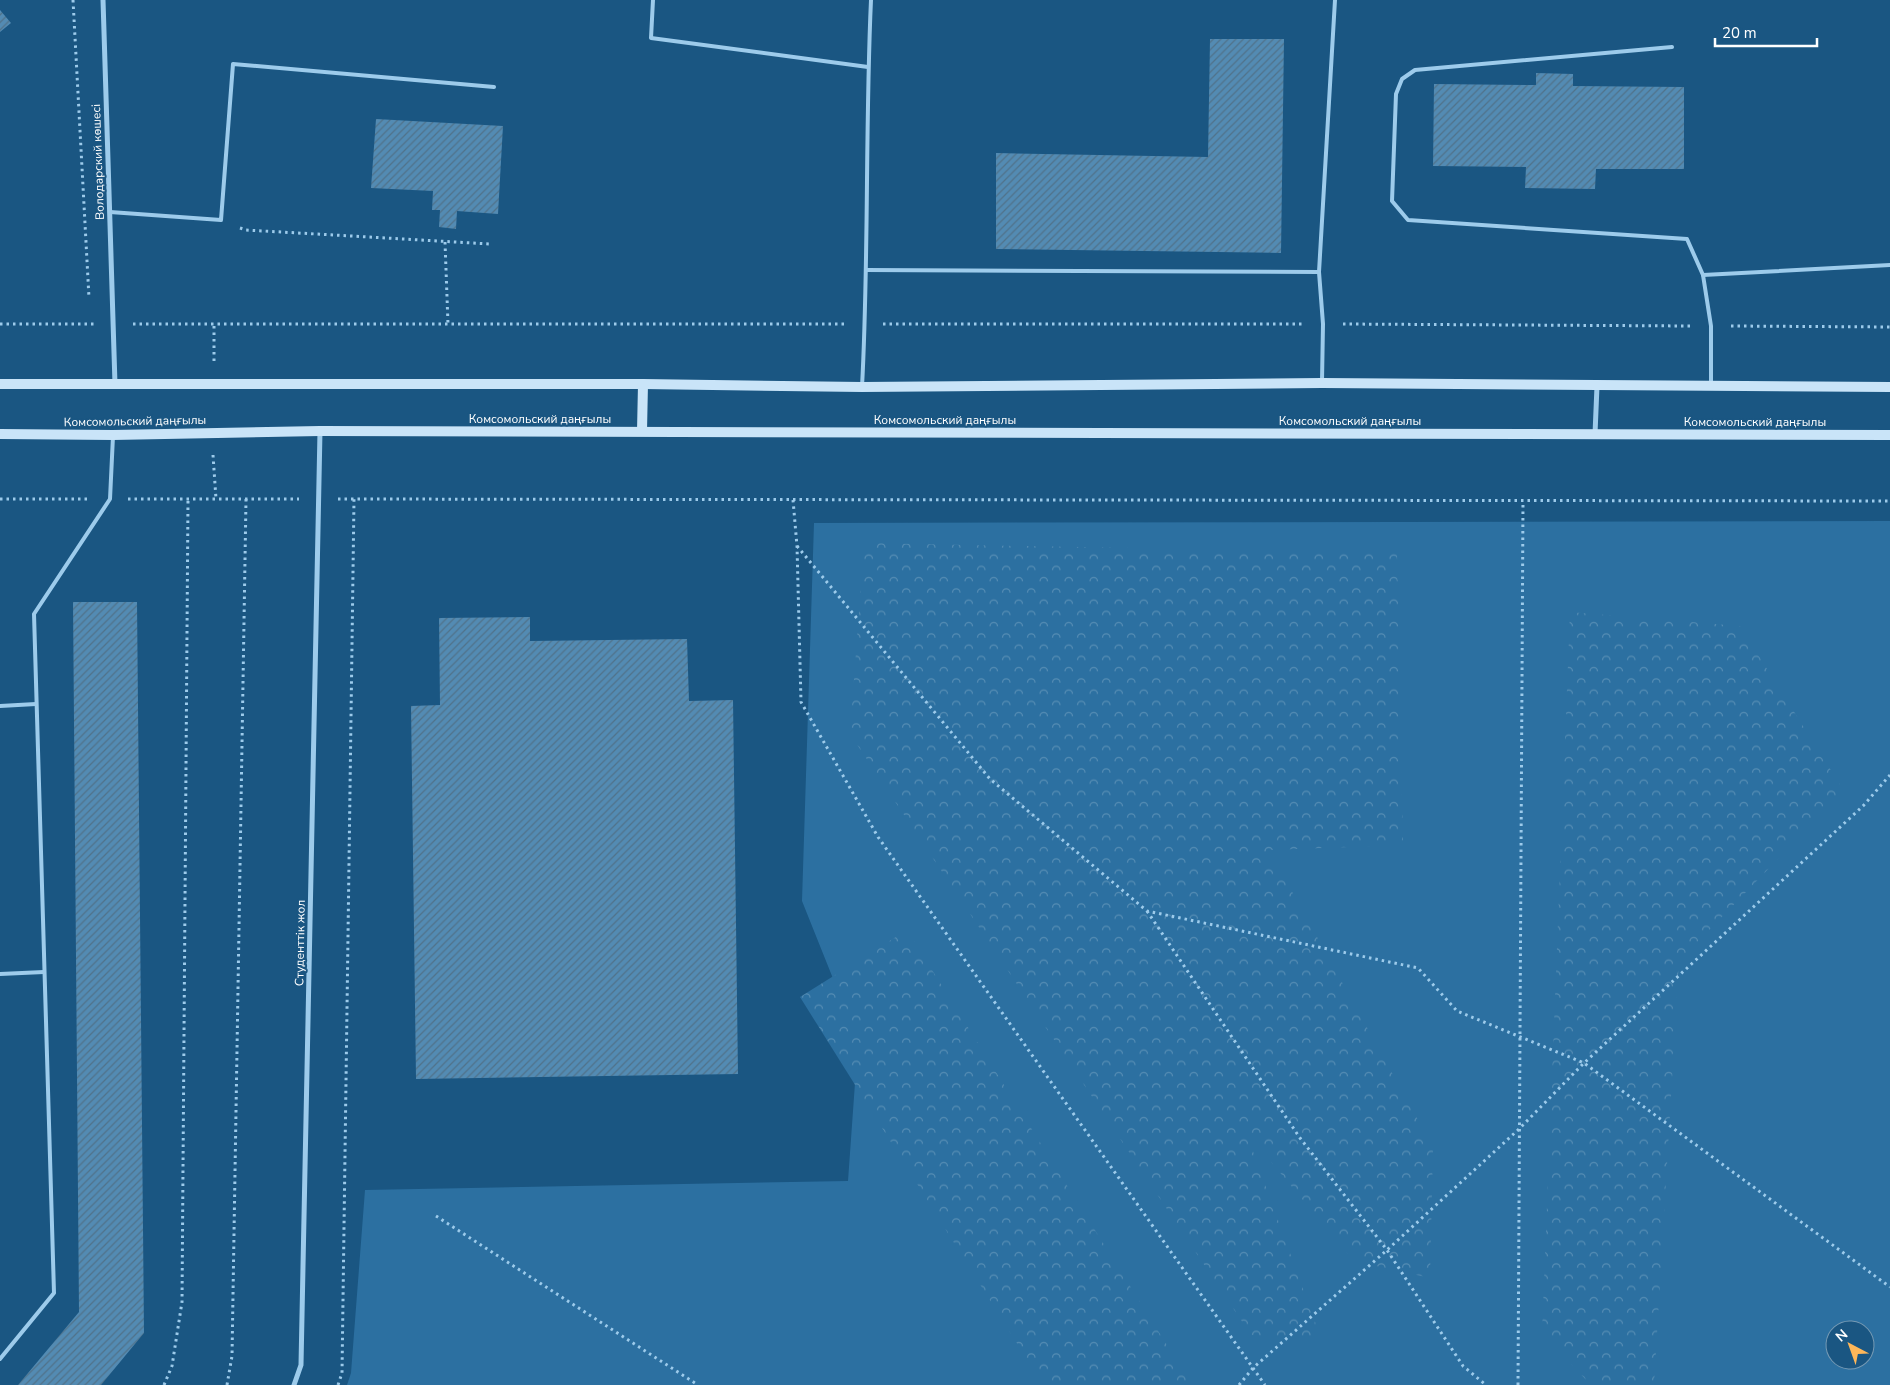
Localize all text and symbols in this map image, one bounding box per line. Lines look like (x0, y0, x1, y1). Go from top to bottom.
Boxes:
scale bar (1715, 15, 1818, 47)
text: 20 m (1722, 23, 1757, 43)
street label: Володарский көшесі (88, 104, 108, 220)
street label: Комсомольский даңғылы (469, 411, 611, 427)
street label: Комсомольский даңғылы (64, 412, 206, 430)
street label: Комсомольский даңғылы (874, 412, 1016, 428)
street label: Комсомольский даңғылы (1279, 413, 1421, 429)
street label: Комсомольский даңғылы (1684, 414, 1826, 430)
street label: Студенттік жол (291, 900, 309, 986)
north arrow (1825, 1320, 1875, 1370)
text: N (1832, 1325, 1852, 1346)

